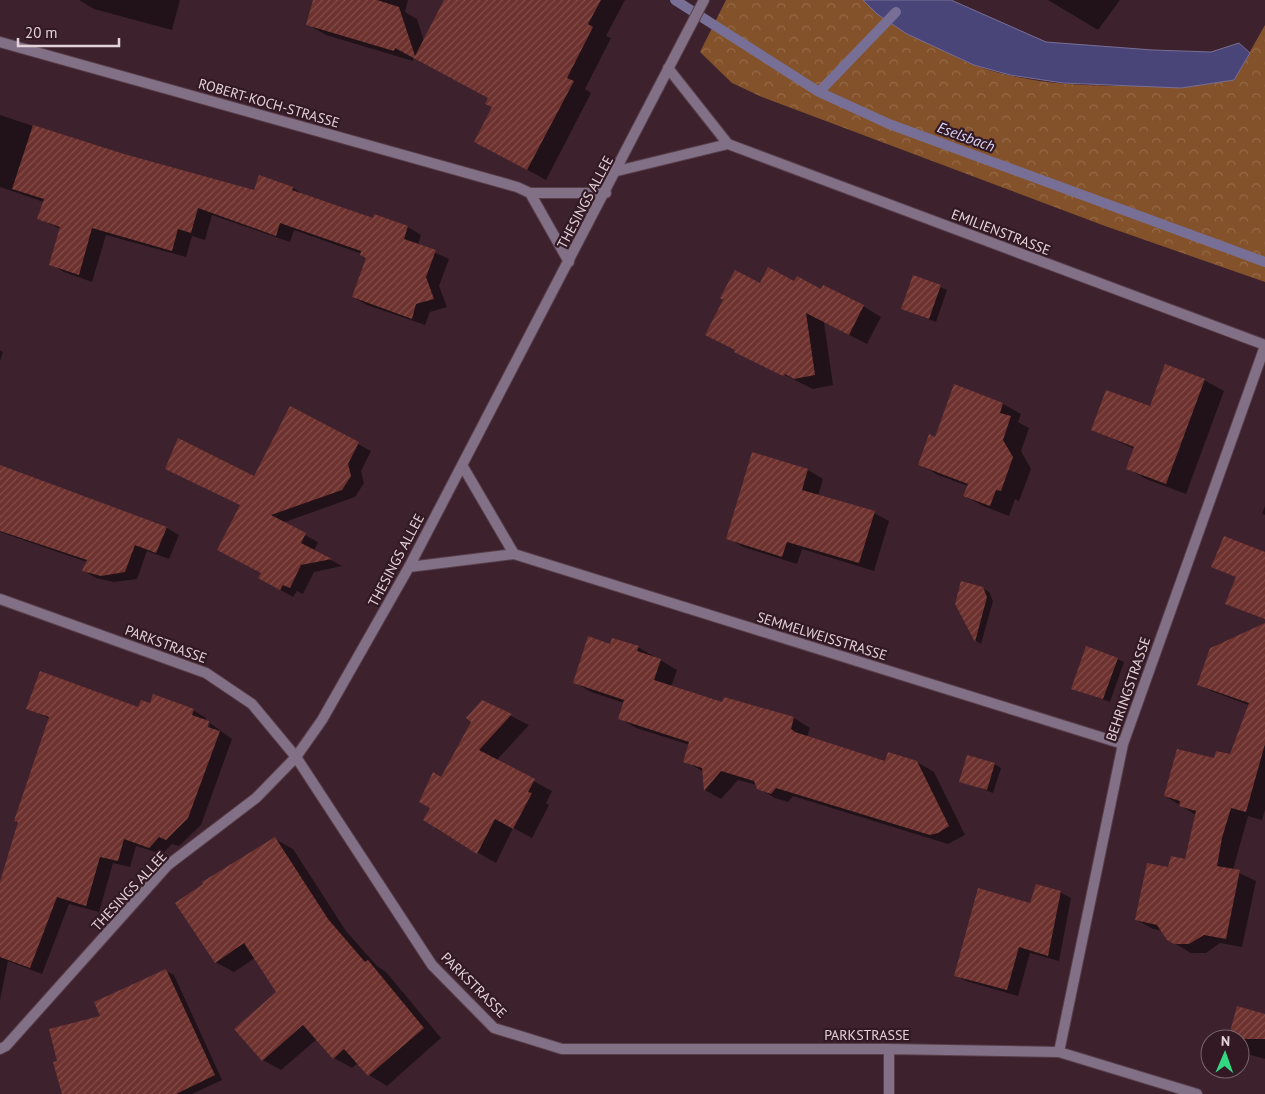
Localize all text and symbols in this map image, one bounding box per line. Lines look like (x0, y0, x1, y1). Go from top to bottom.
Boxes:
scale bar (18, 15, 119, 47)
text: 20 m (25, 23, 58, 42)
street label: ROBERT-KOCH-STRASSE (196, 74, 342, 132)
water label: Eselsbach (935, 117, 998, 156)
street label: THESINGS ALLEE (553, 152, 617, 252)
street label: EMILIENSTRASSE (949, 205, 1053, 259)
street label: THESINGS ALLEE (364, 510, 428, 610)
street label: SEMMELWEISSTRASSE (755, 608, 889, 664)
street label: PARKSTRASSE (123, 621, 209, 667)
street label: BEHRINGSTRASSE (1102, 634, 1154, 744)
street label: THESINGS ALLEE (87, 847, 171, 935)
street label: PARKSTRASSE (437, 948, 511, 1022)
street label: PARKSTRASSE (824, 1026, 910, 1044)
north arrow (1200, 1029, 1250, 1079)
text: N (1221, 1032, 1230, 1050)

